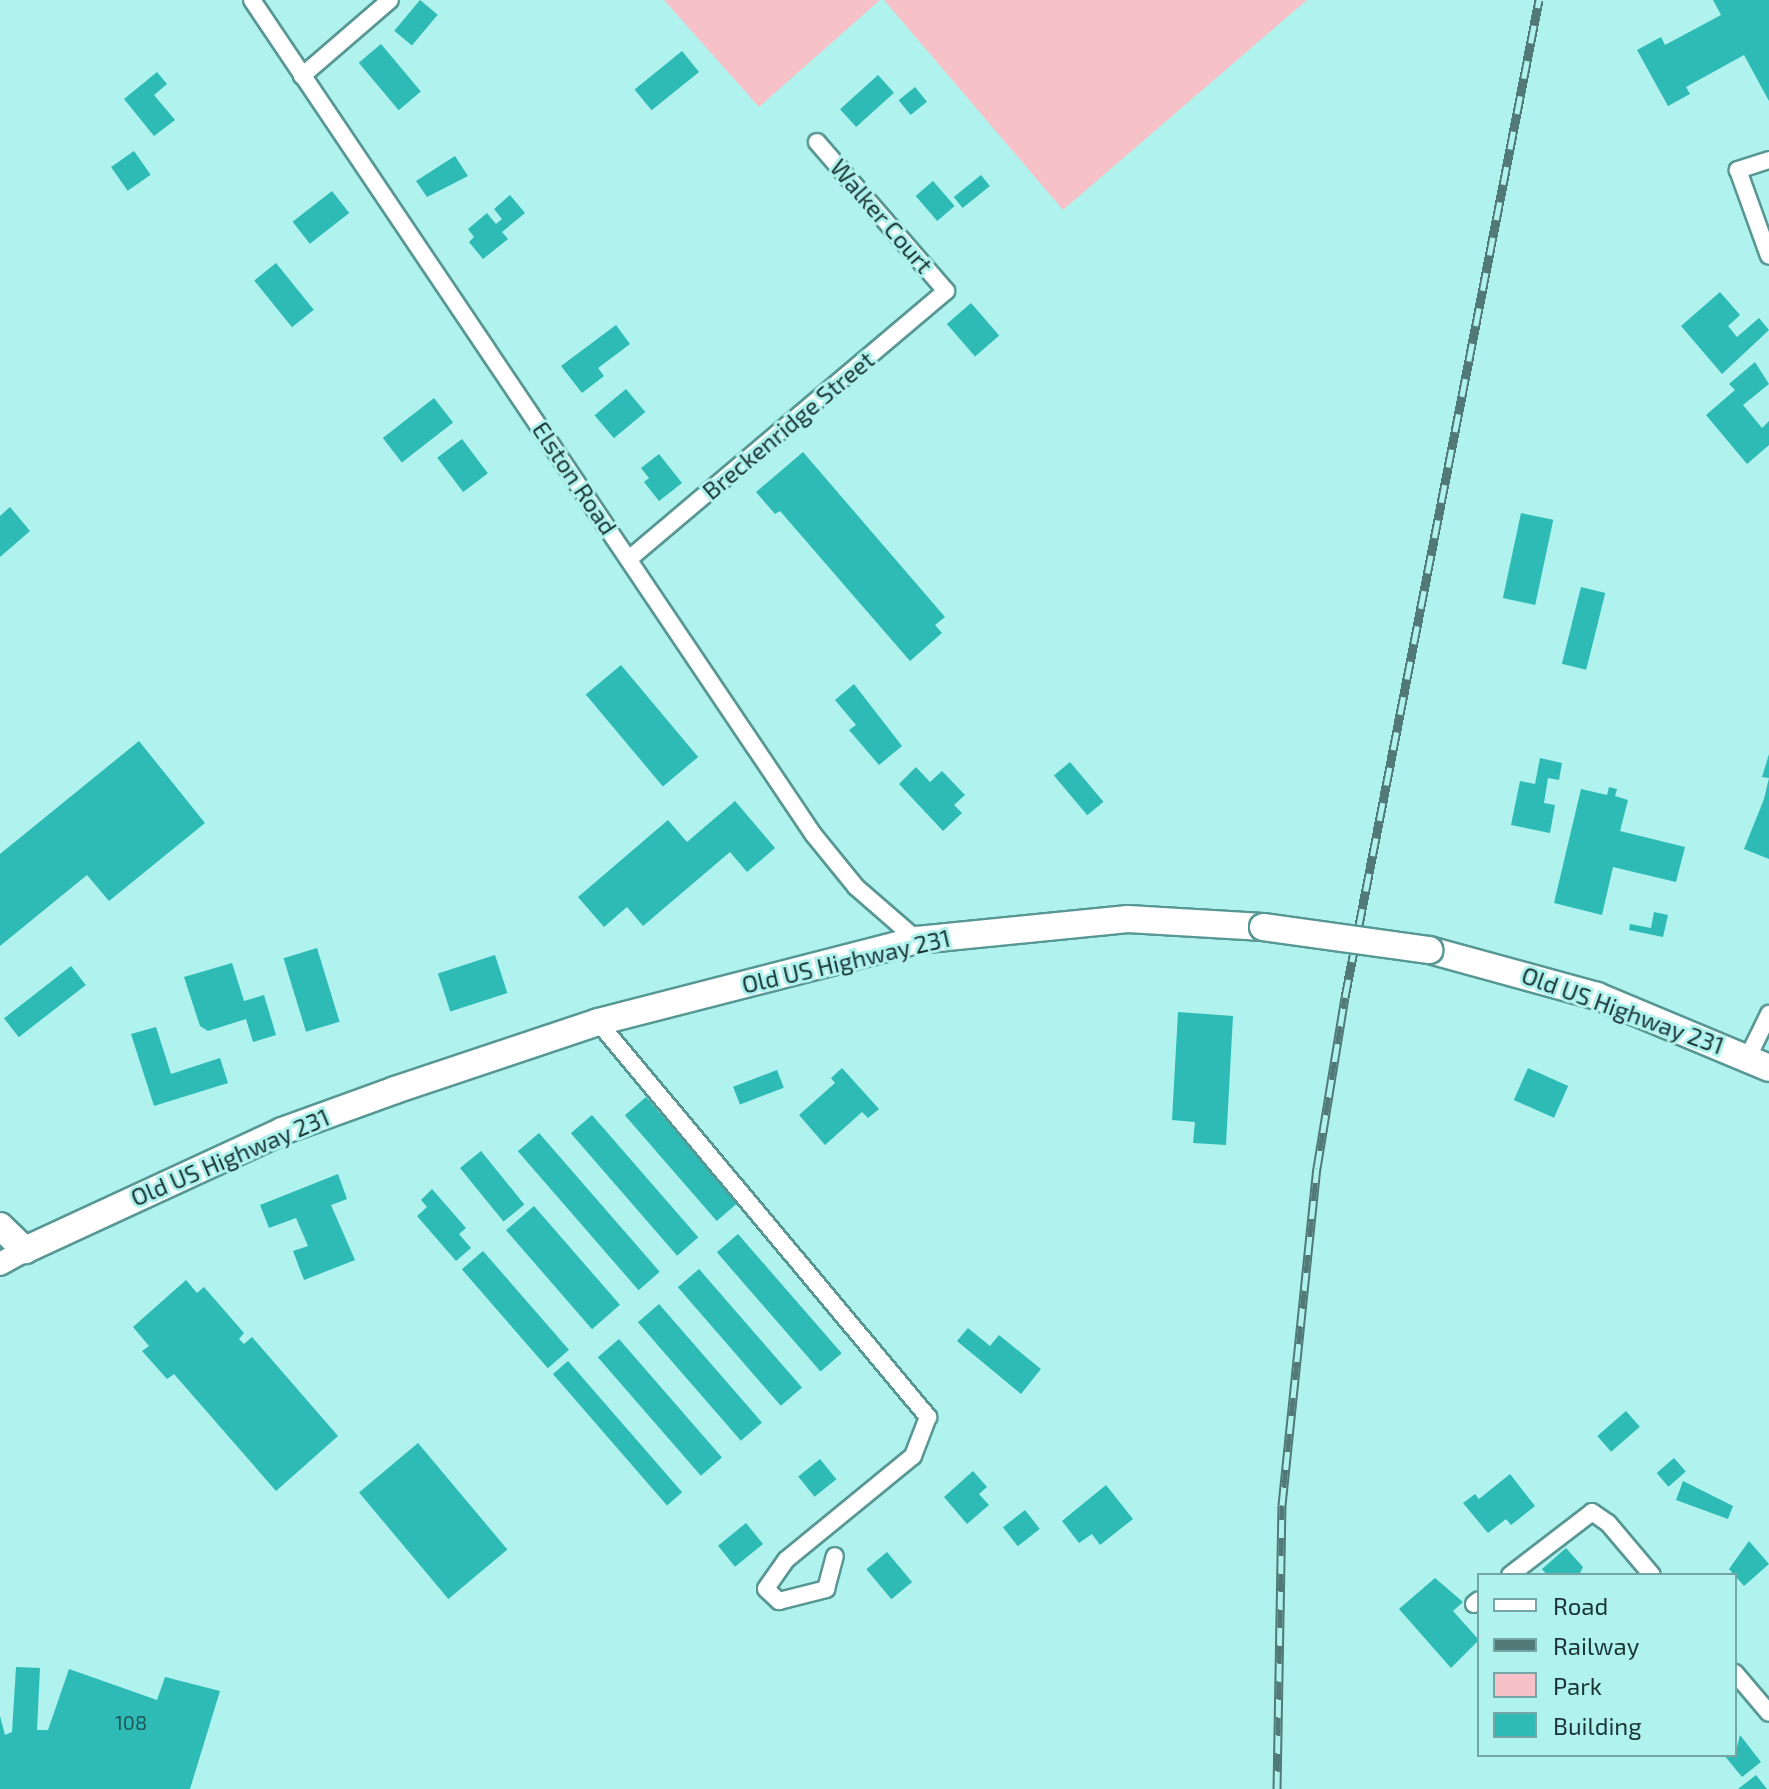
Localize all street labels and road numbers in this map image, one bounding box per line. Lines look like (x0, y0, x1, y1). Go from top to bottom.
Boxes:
street label: Walker Court (824, 153, 940, 279)
street label: Breckenridge Street (696, 345, 880, 505)
street label: Elston Road (527, 416, 623, 540)
street label: Old US Highway 231 (739, 923, 953, 999)
street label: Old US Highway 231 (1518, 960, 1728, 1060)
street label: Old US Highway 231 (126, 1102, 334, 1212)

